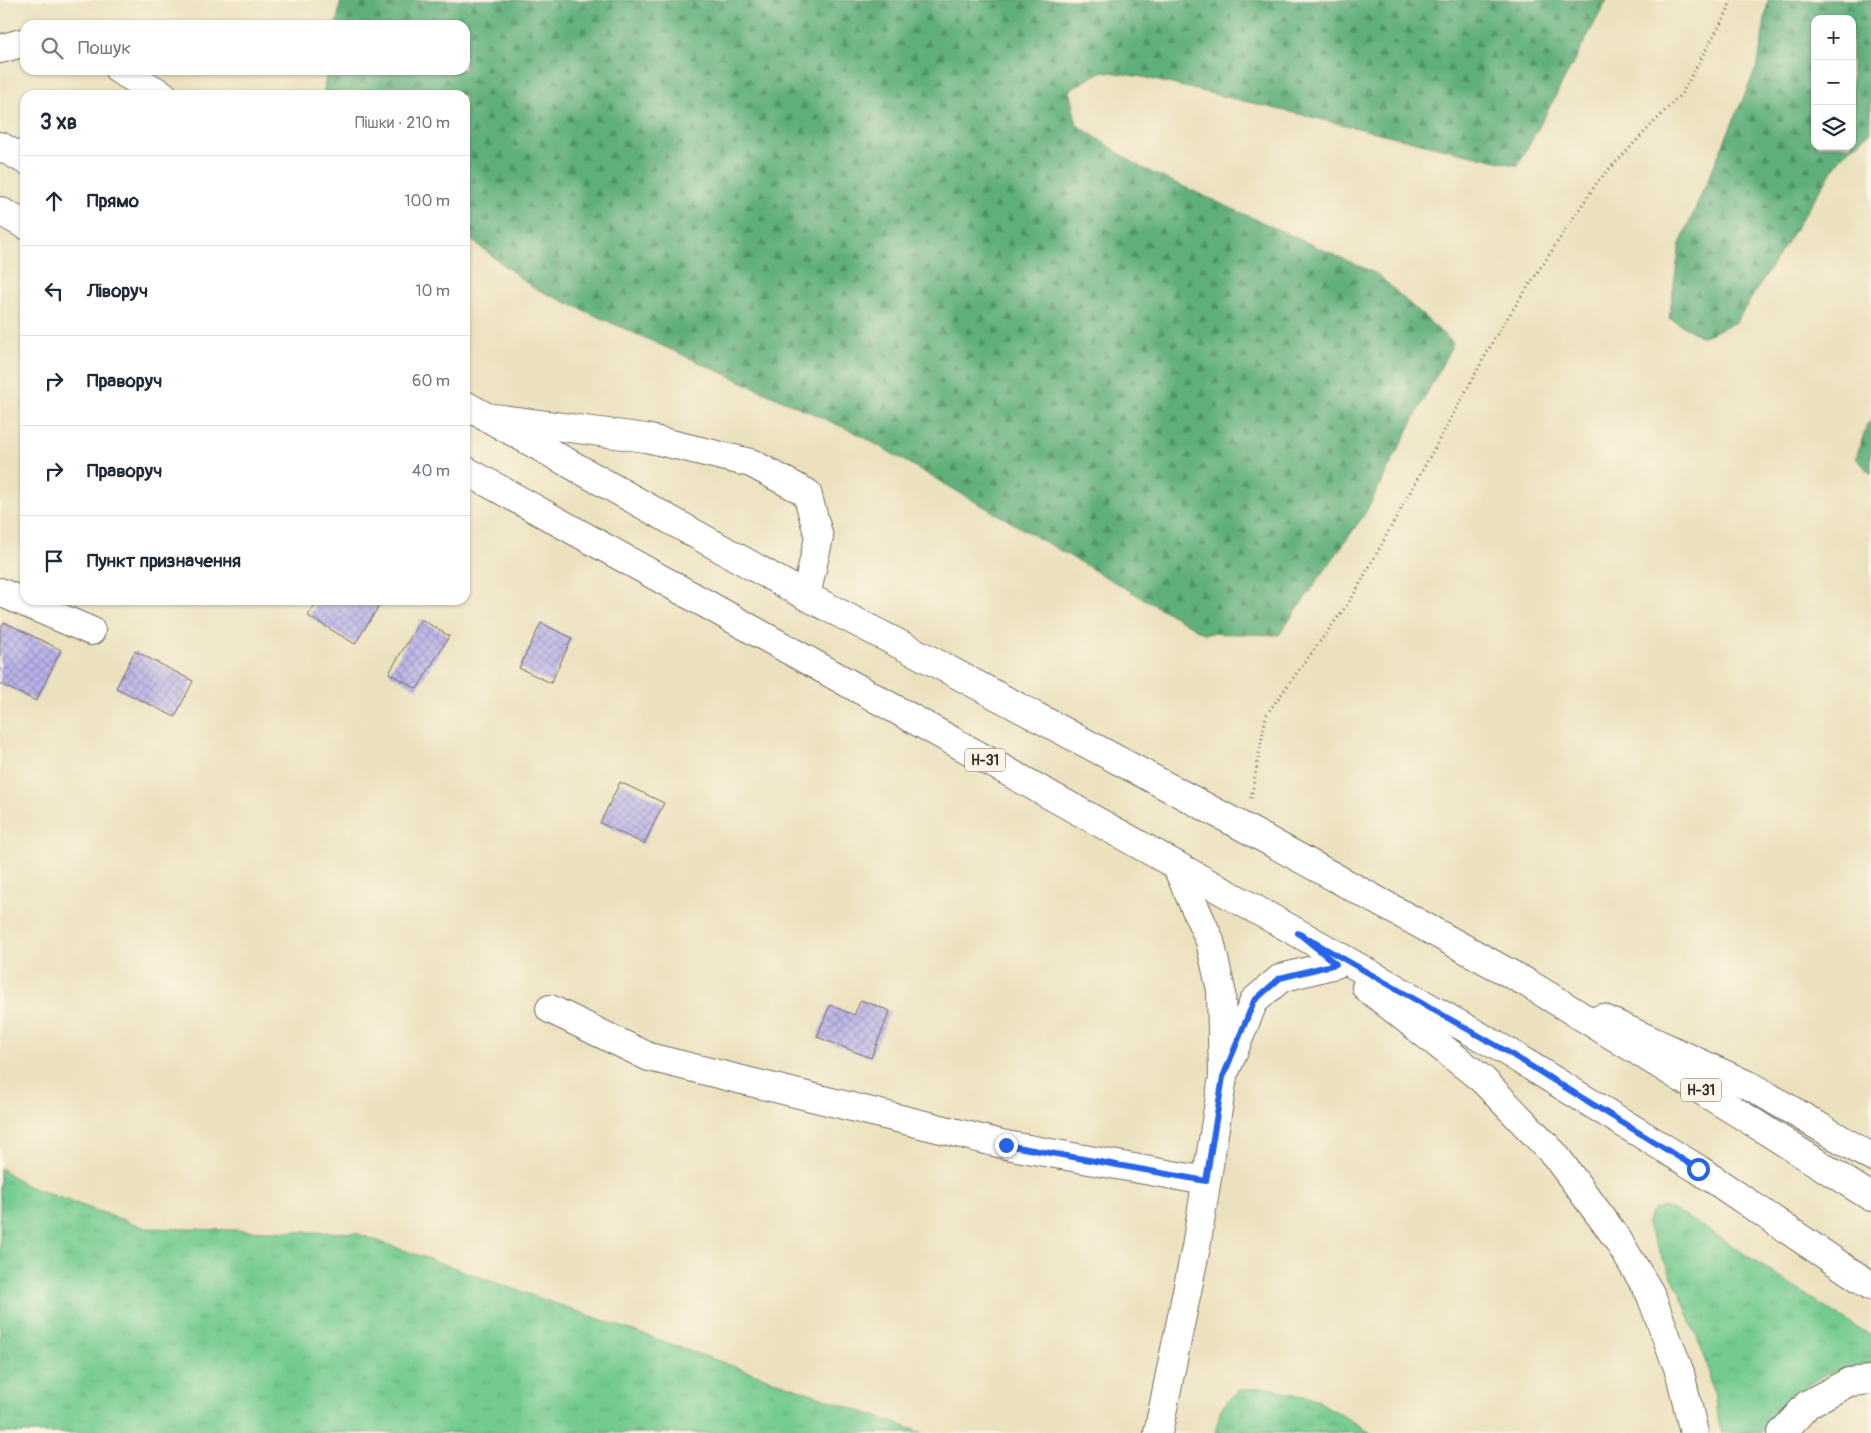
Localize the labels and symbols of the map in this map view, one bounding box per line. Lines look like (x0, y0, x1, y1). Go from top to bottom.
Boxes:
road number: Н-31 (965, 748, 1005, 772)
road number: Н-31 (1681, 1078, 1721, 1102)
route end (995, 1134, 1018, 1157)
route start (1687, 1158, 1710, 1181)

